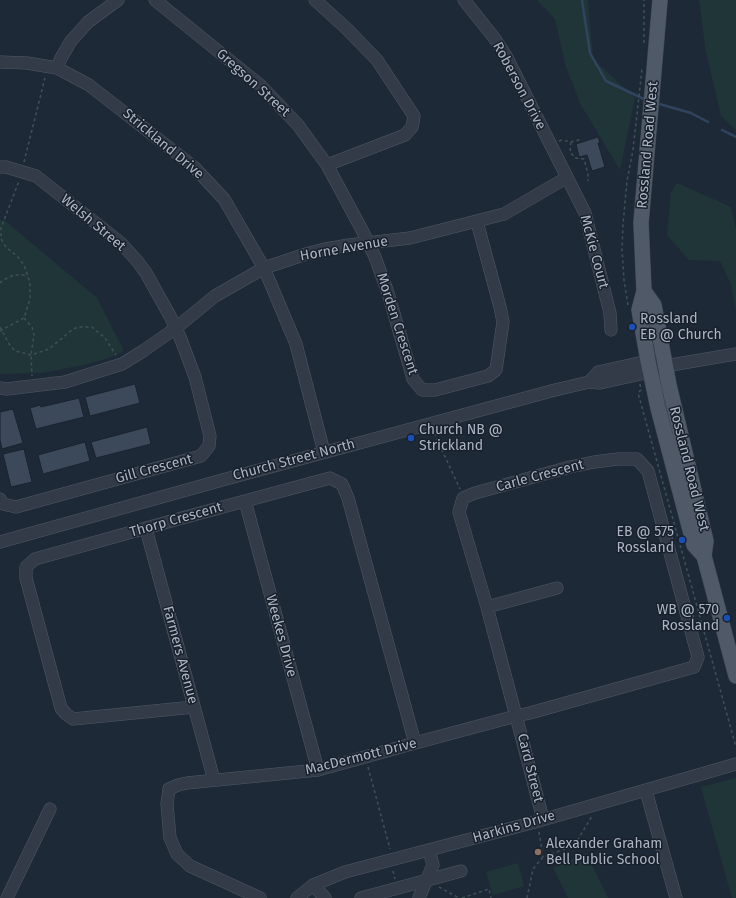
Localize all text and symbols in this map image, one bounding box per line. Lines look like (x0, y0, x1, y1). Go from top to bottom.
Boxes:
street label: Roberson Drive (489, 39, 549, 133)
street label: Gregson Street (213, 46, 293, 120)
street label: Rossland Road West (634, 81, 662, 209)
street label: Strickland Drive (119, 105, 207, 183)
street label: Welsh Street (57, 191, 129, 255)
street label: McKie Court (576, 213, 612, 291)
street label: Horne Avenue (299, 233, 389, 265)
street label: Morden Crescent (373, 271, 421, 377)
place label: Rossland EB @ Church (640, 311, 722, 344)
marker: Rossland EB @ Church (627, 322, 637, 332)
street label: Rossland Road West (665, 405, 713, 533)
place label: Church NB @ Strickland (419, 422, 503, 454)
marker: Church NB @ Strickland (406, 433, 416, 443)
street label: Church Street North (231, 436, 357, 484)
street label: Gill Crescent (114, 451, 194, 487)
street label: Carle Crescent (494, 456, 586, 496)
street label: Thorp Crescent (128, 499, 224, 541)
place label: EB @ 575 Rossland (616, 524, 674, 556)
marker: EB @ 575 Rossland (677, 535, 687, 545)
street label: Weekes Drive (262, 593, 300, 679)
place label: WB @ 570 Rossland (657, 602, 719, 634)
street label: Farmers Avenue (159, 604, 201, 706)
marker: WB @ 570 Rossland (722, 613, 732, 623)
street label: Card Street (513, 732, 547, 804)
street label: MacDermott Drive (304, 735, 418, 779)
street label: Harkins Drive (471, 807, 557, 847)
place label: Alexander Graham Bell Public School (546, 836, 662, 868)
marker: Alexander Graham Bell Public School (533, 847, 543, 857)

